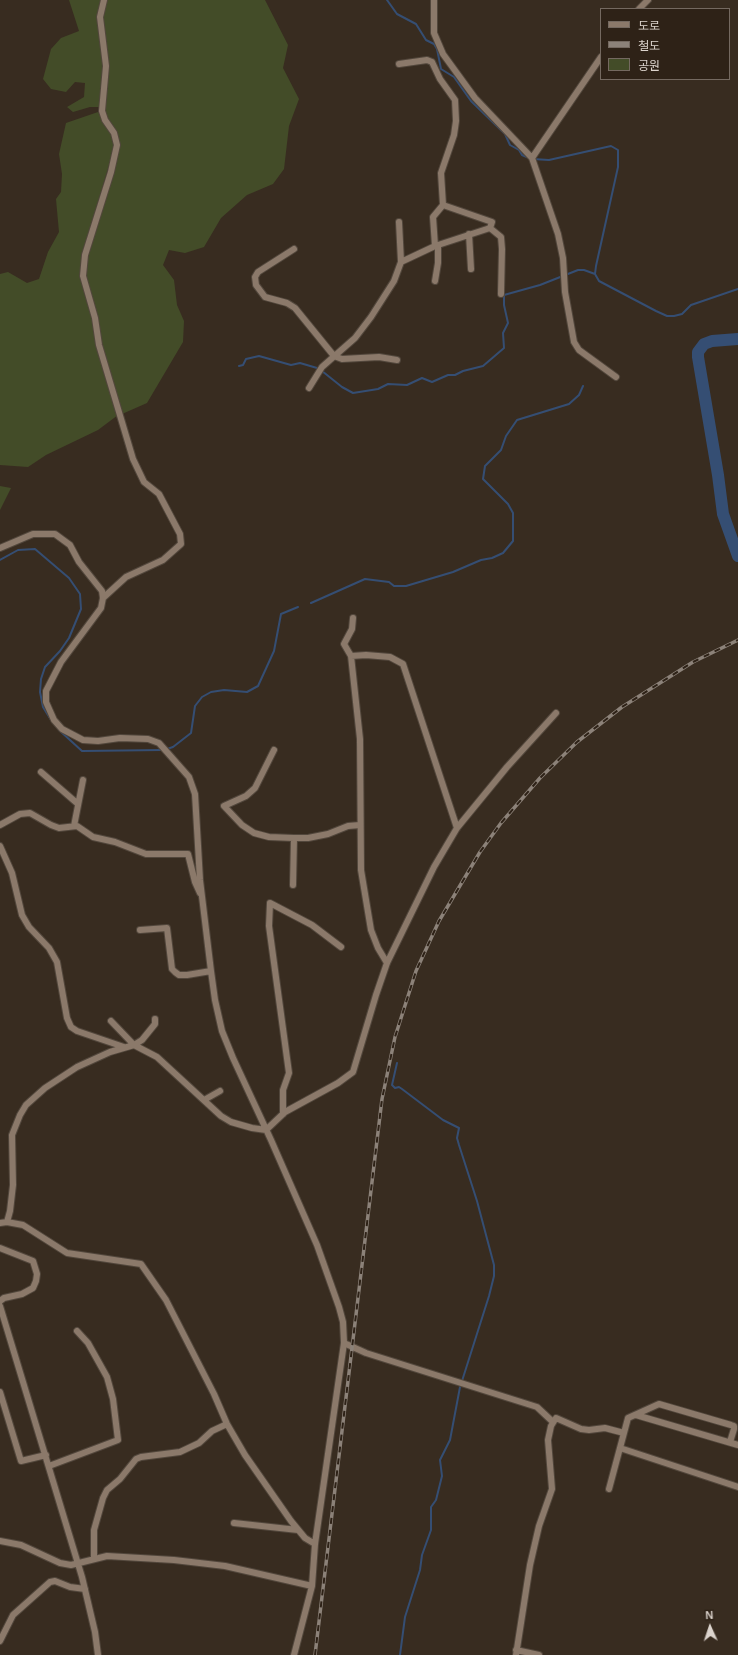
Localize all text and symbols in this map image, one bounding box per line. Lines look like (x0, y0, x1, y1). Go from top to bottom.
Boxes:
legend (600, 8, 730, 80)
text: 도로 (638, 19, 660, 33)
text: 철도 (638, 39, 660, 53)
text: 공원 (638, 59, 660, 73)
north arrow (690, 1607, 730, 1647)
text: N (705, 1609, 714, 1621)

